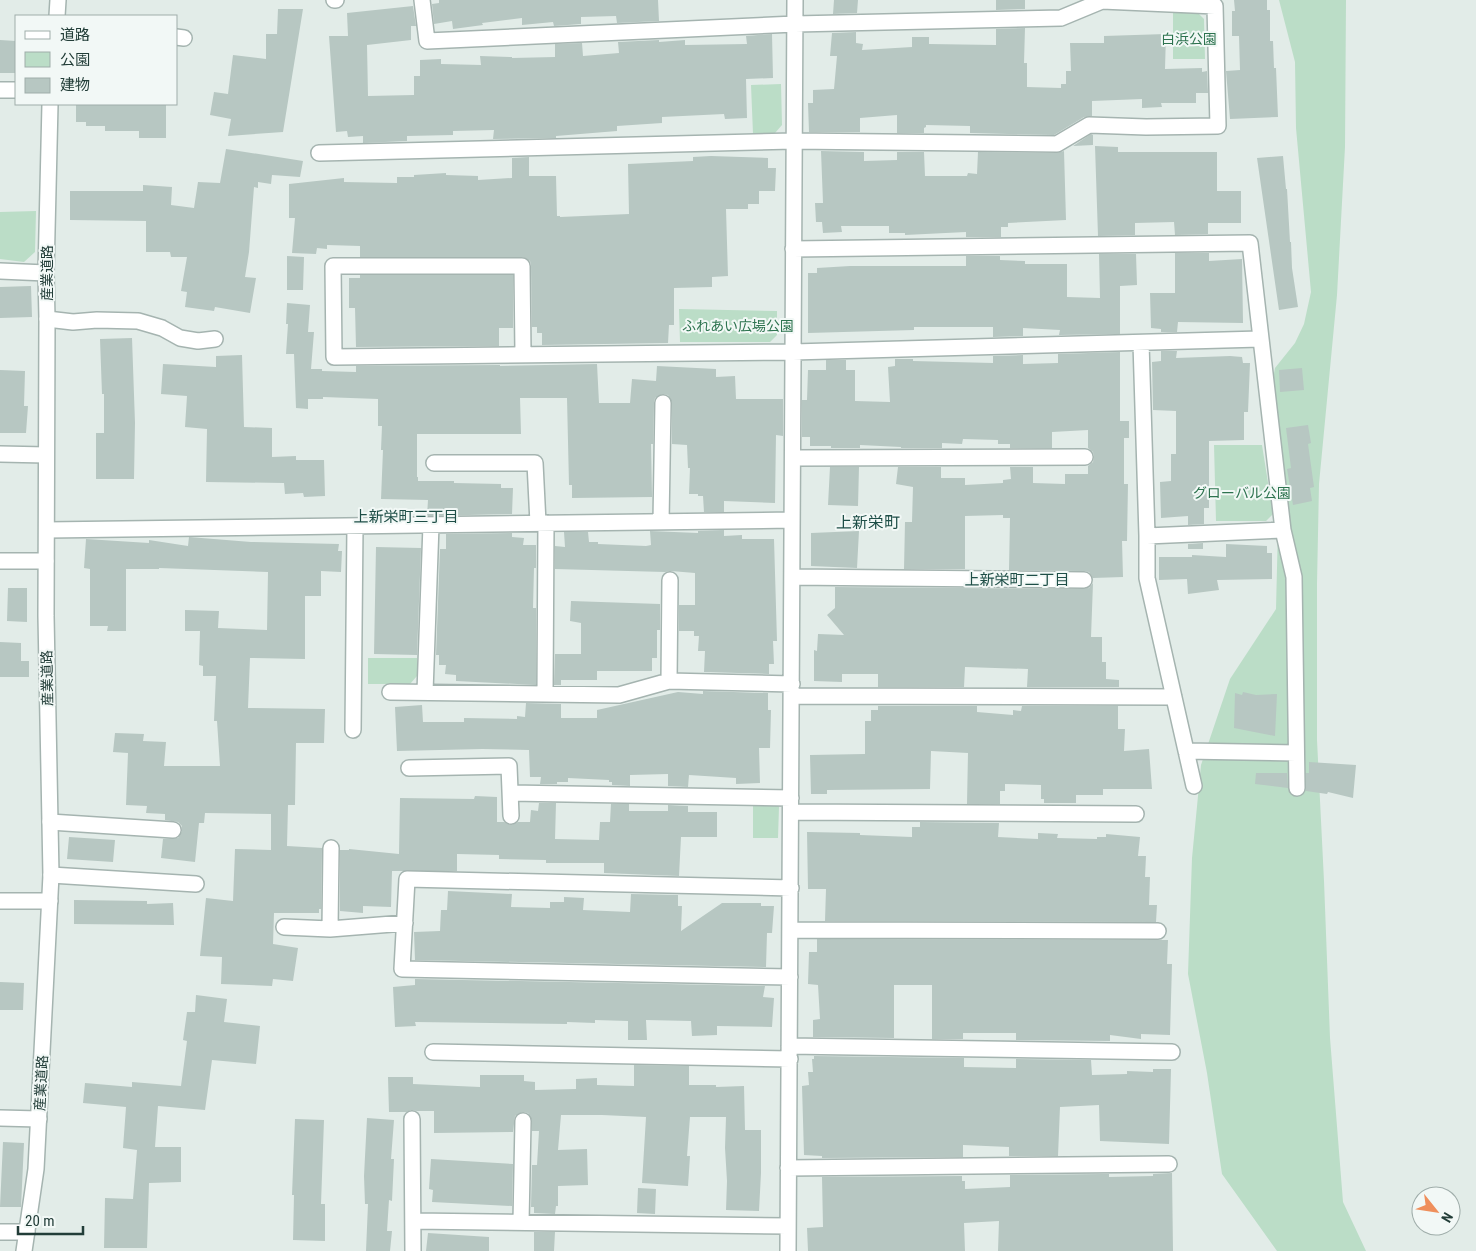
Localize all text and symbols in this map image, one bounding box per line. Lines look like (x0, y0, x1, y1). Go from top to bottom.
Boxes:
legend (15, 15, 178, 105)
text: 道路 (60, 26, 90, 44)
park label: 白浜公園 (1161, 31, 1217, 47)
text: 公園 (60, 51, 90, 69)
text: 建物 (60, 76, 90, 94)
street label: 産業道路 (39, 245, 55, 301)
park label: ふれあい広場公園 (682, 318, 794, 334)
park label: グローバル公園 (1193, 485, 1291, 501)
district label: 上新栄町三丁目 (353, 508, 459, 526)
district label: 上新栄町 (836, 513, 900, 532)
district label: 上新栄町二丁目 (964, 571, 1070, 589)
street label: 産業道路 (39, 650, 55, 706)
street label: 産業道路 (32, 1055, 50, 1111)
north arrow (1411, 1186, 1461, 1236)
scale bar (18, 1204, 82, 1236)
text: N (1438, 1210, 1456, 1225)
text: 20 m (25, 1212, 55, 1230)

